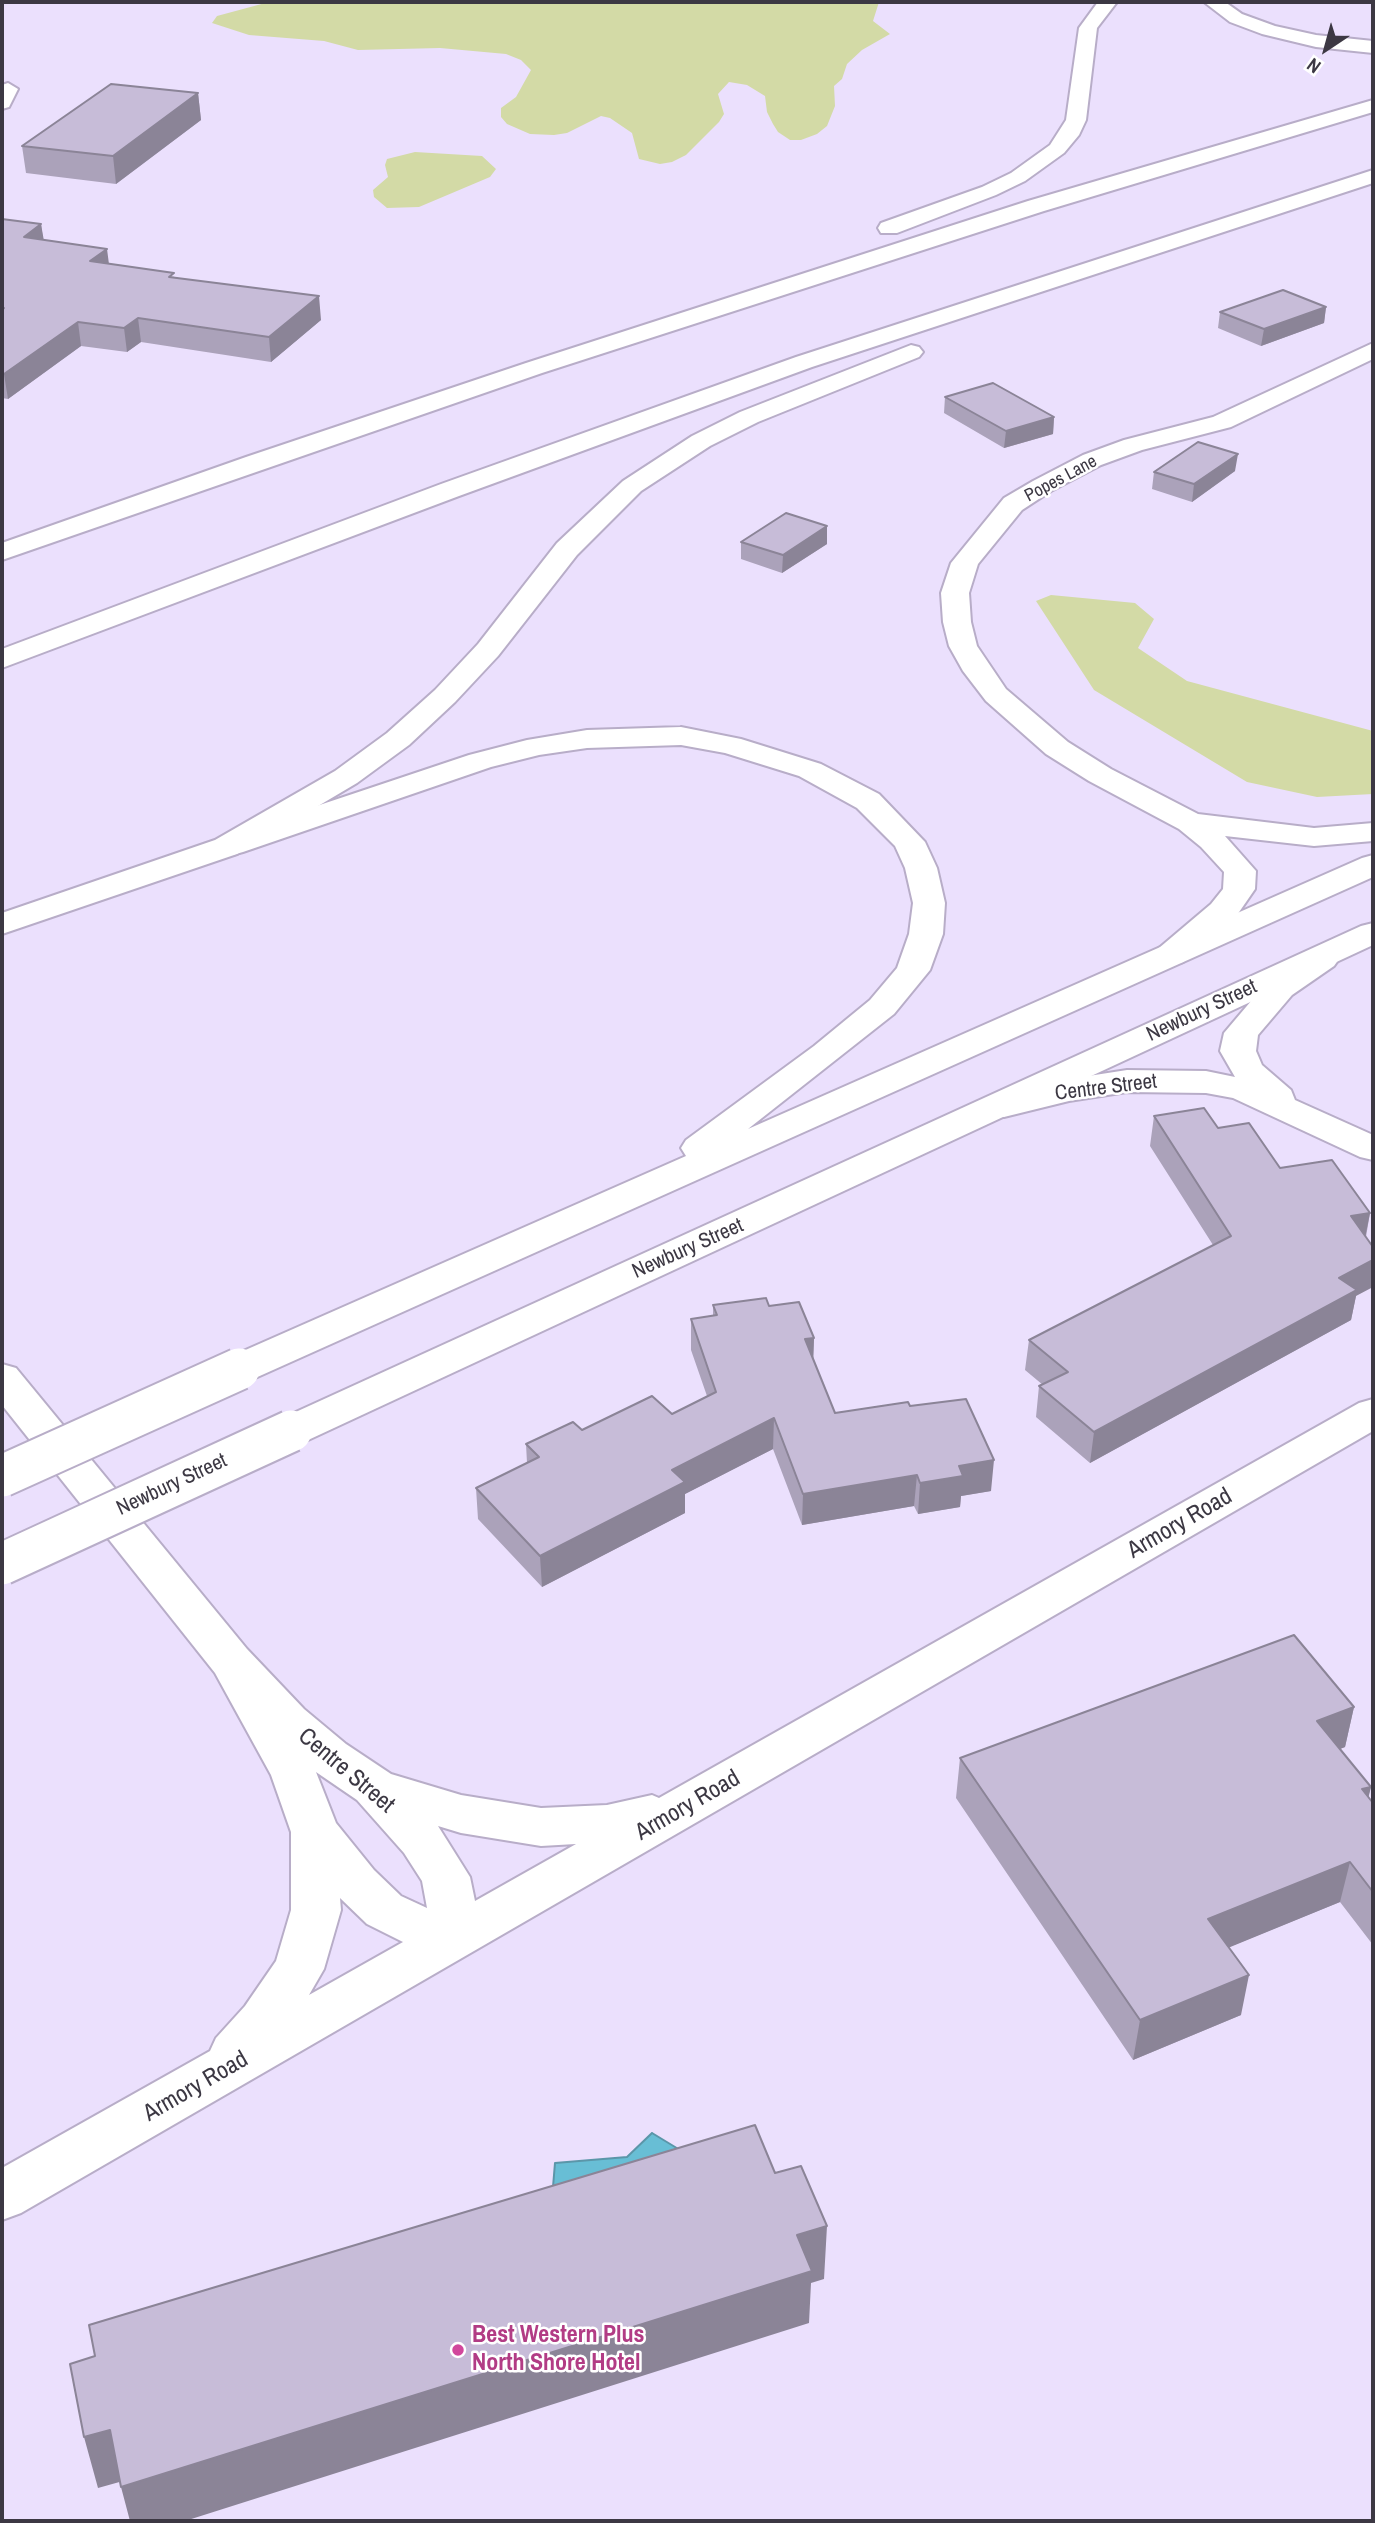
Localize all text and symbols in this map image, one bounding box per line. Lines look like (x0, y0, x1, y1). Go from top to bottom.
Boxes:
north arrow (1291, 14, 1361, 84)
text: N (1301, 52, 1326, 80)
street label: Popes Lane (1021, 451, 1101, 507)
street label: Newbury Street (1143, 975, 1261, 1047)
street label: Centre Street (1054, 1069, 1158, 1107)
street label: Newbury Street (629, 1213, 747, 1285)
street label: Newbury Street (113, 1449, 231, 1521)
street label: Armory Road (1123, 1483, 1237, 1565)
street label: Centre Street (292, 1722, 400, 1820)
street label: Armory Road (631, 1765, 745, 1847)
street label: Armory Road (139, 2046, 253, 2128)
place label: Best Western Plus North Shore Hotel (472, 2322, 644, 2378)
marker: Best Western Plus North Shore Hotel (450, 2342, 466, 2358)

